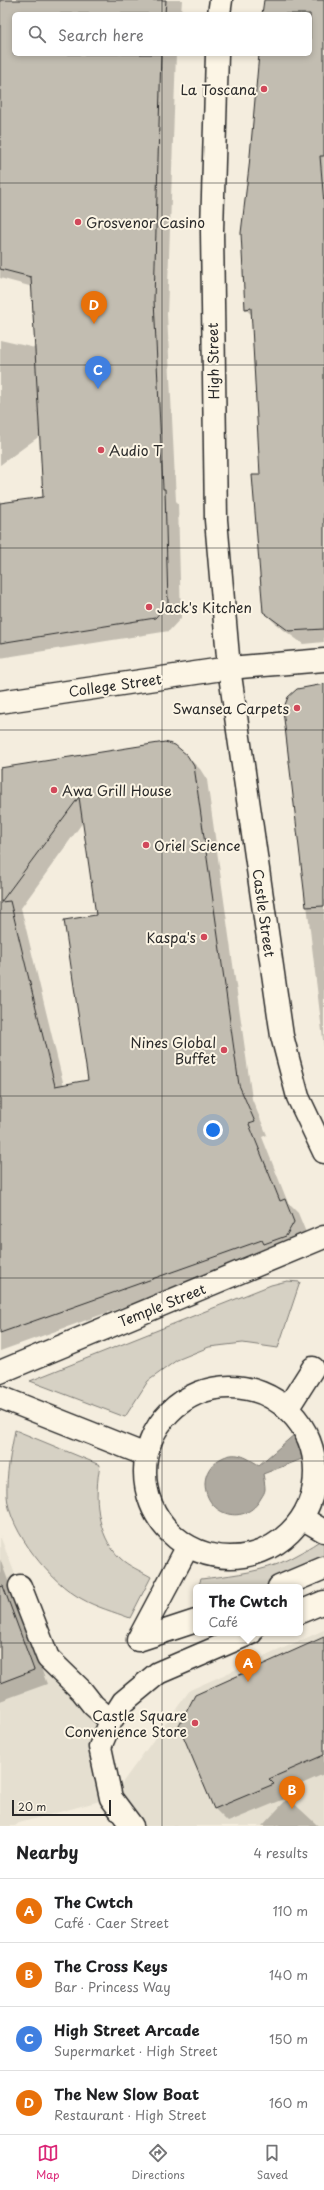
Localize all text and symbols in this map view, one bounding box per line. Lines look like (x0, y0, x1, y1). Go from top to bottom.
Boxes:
search box (12, 12, 312, 56)
icon: search (26, 23, 48, 45)
text: Search here (58, 23, 144, 46)
place label: La Toscana (180, 79, 256, 100)
marker: La Toscana (259, 84, 269, 94)
place label: Grosvenor Casino (86, 212, 205, 233)
marker: Grosvenor Casino (73, 217, 83, 227)
pin: D (81, 291, 107, 324)
street label: High Street (202, 322, 224, 399)
pin: C (85, 356, 111, 389)
place label: Audio T (109, 440, 163, 461)
marker: Audio T (96, 445, 106, 455)
place label: Jack's Kitchen (157, 597, 252, 618)
marker: Jack's Kitchen (144, 602, 154, 612)
street label: College Street (67, 668, 163, 702)
place label: Swansea Carpets (172, 698, 289, 719)
marker: Swansea Carpets (292, 703, 302, 713)
place label: Awa Grill House (62, 780, 172, 801)
marker: Awa Grill House (49, 785, 59, 795)
place label: Oriel Science (154, 835, 240, 856)
marker: Oriel Science (141, 840, 151, 850)
street label: Castle Street (247, 868, 281, 959)
place label: Kaspa's (146, 927, 196, 948)
marker: Kaspa's (199, 932, 209, 942)
place label: Nines Global Buffet (130, 1032, 216, 1069)
marker: Nines Global Buffet (219, 1045, 229, 1055)
your location (203, 1120, 223, 1140)
street label: Temple Street (115, 1278, 209, 1332)
popup (193, 1584, 303, 1636)
text: The Cwtch (208, 1589, 288, 1612)
text: Café (208, 1612, 238, 1631)
pin: A (235, 1649, 261, 1682)
place label: Castle Square Convenience Store (65, 1705, 187, 1742)
marker: Castle Square Convenience Store (190, 1718, 200, 1728)
pin: B (279, 1776, 305, 1809)
scale bar (12, 1798, 111, 1817)
text: 20 m (18, 1798, 46, 1815)
text: Nearby (16, 1839, 78, 1865)
text: 4 results (254, 1843, 308, 1862)
text: The Cwtch (54, 1890, 133, 1913)
text: A (24, 1901, 34, 1920)
text: 110 m (273, 1901, 308, 1920)
text: Café · Caer Street (54, 1913, 169, 1932)
text: The Cross Keys (54, 1954, 168, 1977)
text: B (25, 1965, 33, 1984)
text: 140 m (269, 1965, 308, 1984)
text: Bar · Princess Way (54, 1977, 171, 1996)
text: High Street Arcade (54, 2018, 200, 2041)
text: C (24, 2029, 34, 2048)
text: 150 m (269, 2029, 308, 2048)
text: Supermarket · High Street (54, 2041, 218, 2060)
text: The New Slow Boat (54, 2082, 199, 2105)
text: D (24, 2093, 34, 2112)
text: 160 m (269, 2093, 308, 2112)
text: Restaurant · High Street (54, 2105, 206, 2124)
tab: Map (36, 2142, 59, 2183)
tab: Directions (131, 2142, 185, 2183)
tab: Saved (257, 2142, 288, 2183)

